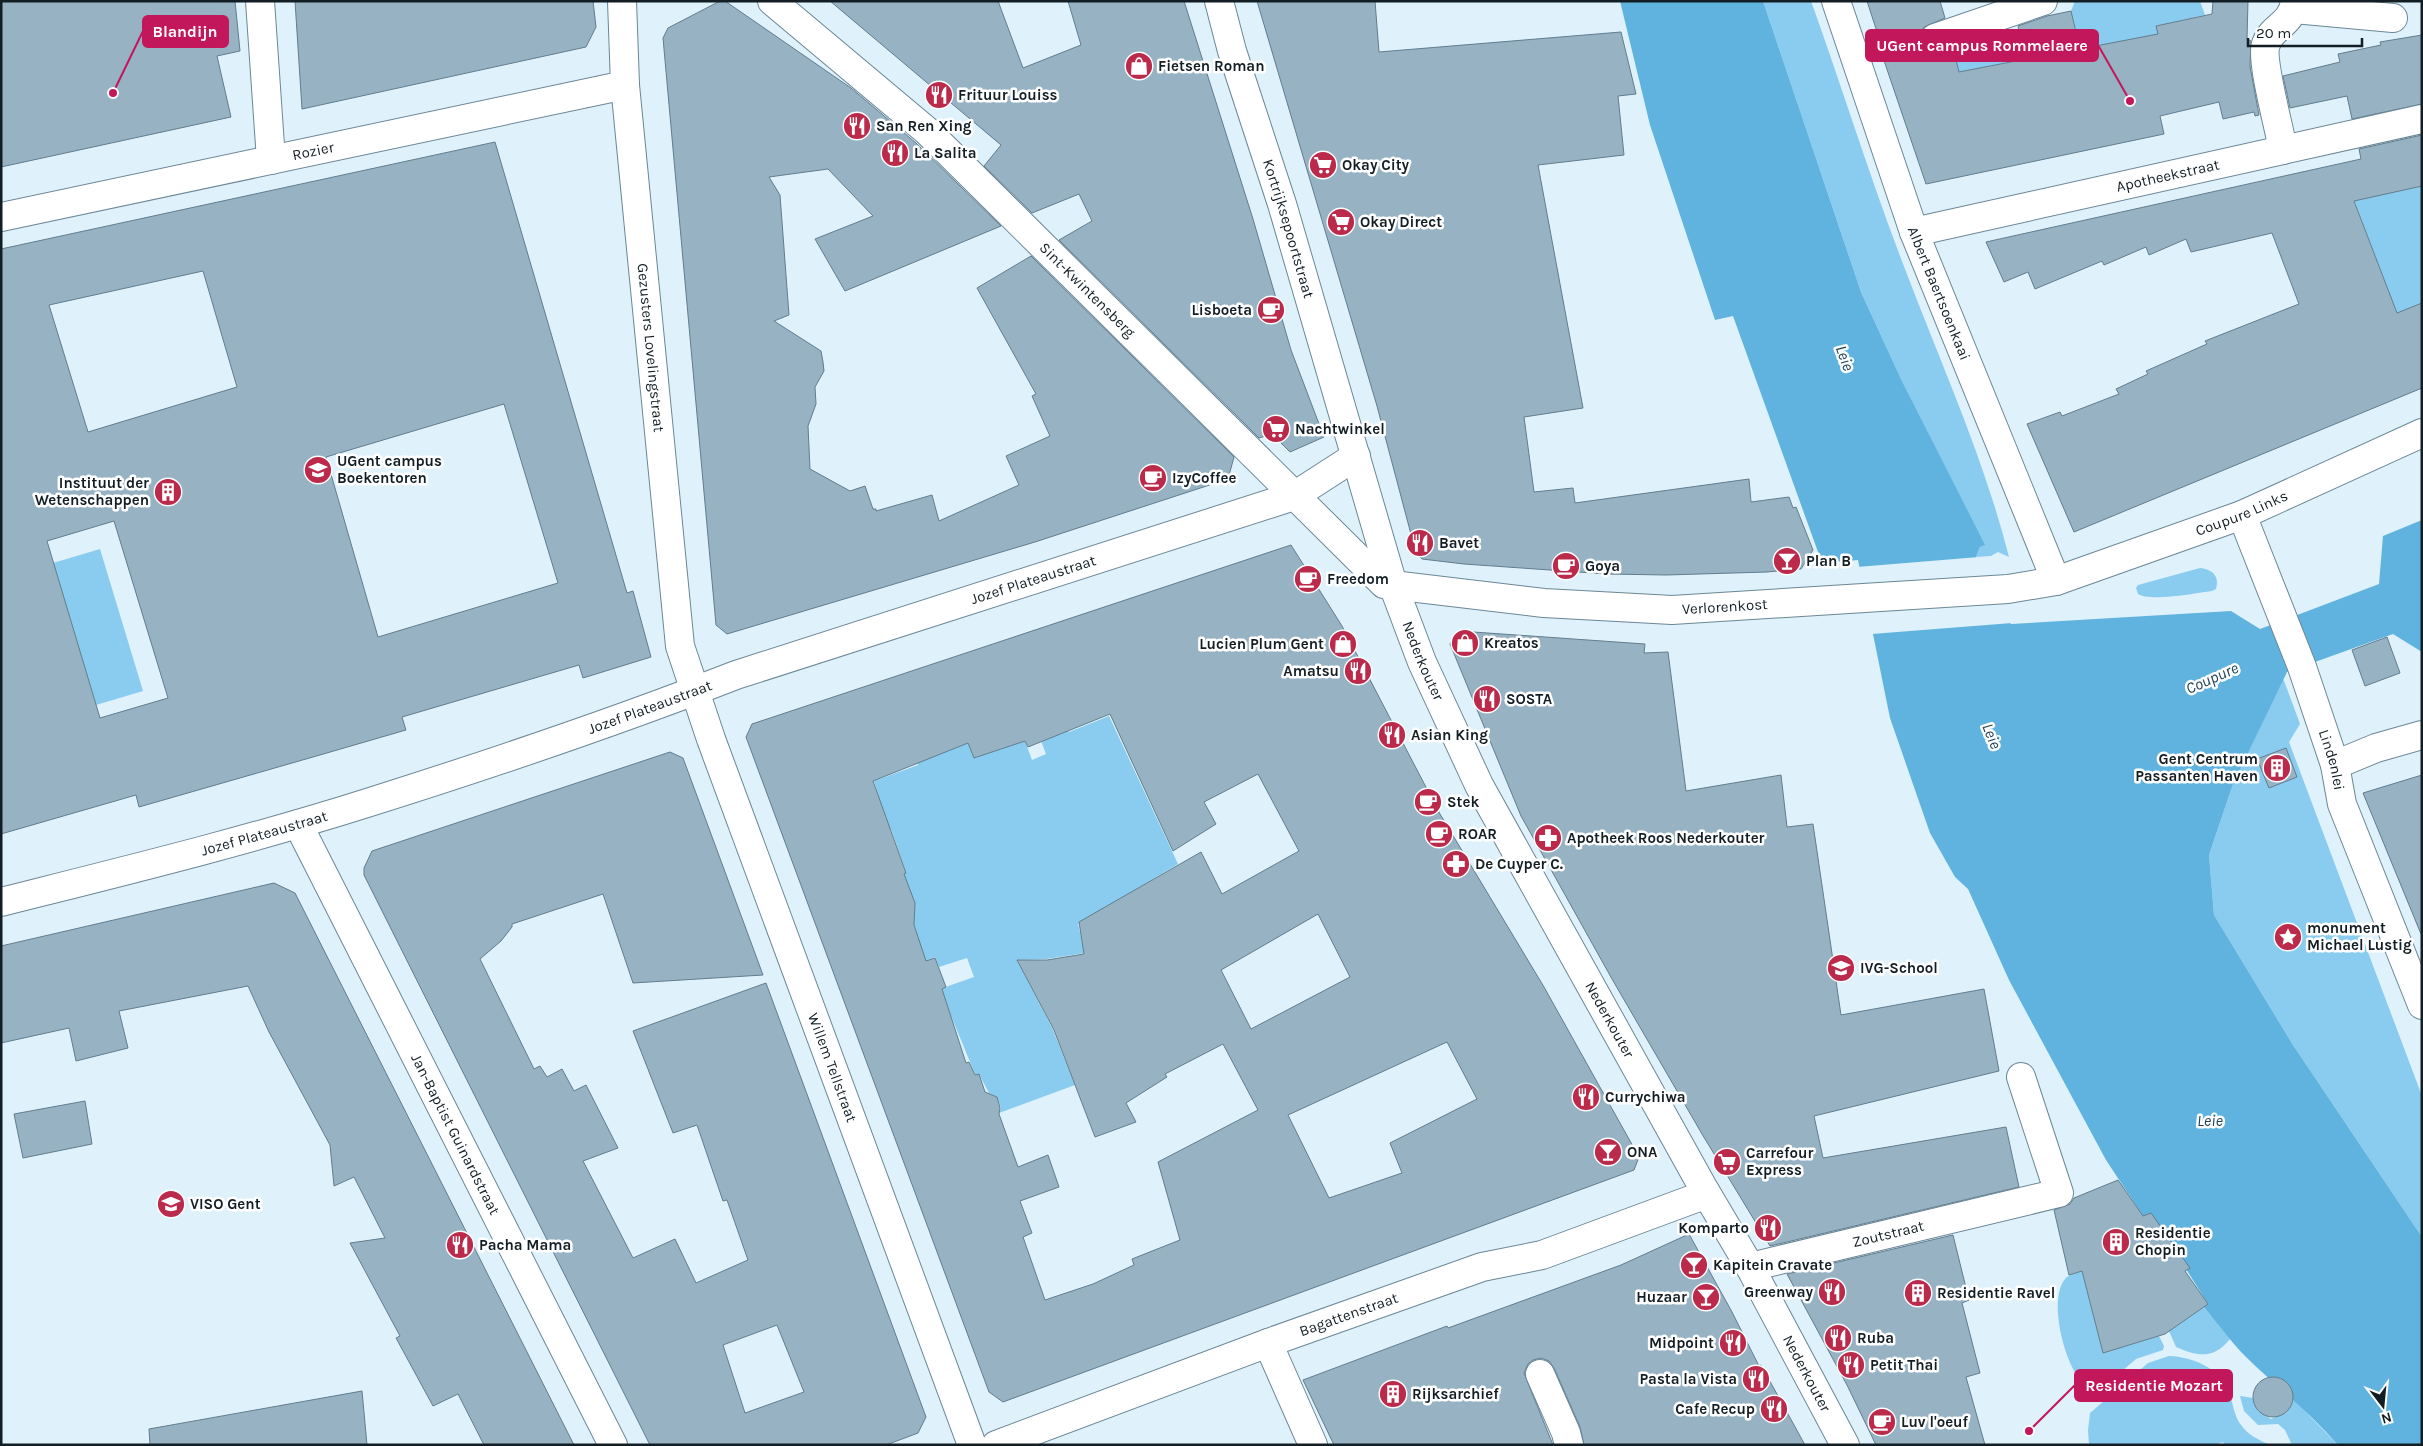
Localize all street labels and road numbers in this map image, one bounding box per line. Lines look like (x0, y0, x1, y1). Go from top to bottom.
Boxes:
street label: Rozier (291, 138, 336, 164)
street label: Apotheekstraat (2114, 155, 2222, 196)
street label: Kortrijksepoortstraat (1259, 157, 1318, 301)
street label: Albert Baertsoenkaai (1904, 224, 1974, 363)
street label: Sint-Kwintensberg (1036, 239, 1139, 342)
street label: Gezusters Lovelingstraat (634, 262, 668, 433)
street label: Coupure Links (2193, 486, 2291, 540)
street label: Jozef Plateaustraat (968, 551, 1098, 608)
street label: Verlorenkost (1681, 595, 1769, 618)
street label: Nederkouter (1398, 619, 1448, 704)
street label: Jozef Plateaustraat (586, 676, 715, 738)
street label: Lindenlei (2315, 727, 2348, 792)
street label: Jozef Plateaustraat (199, 807, 330, 860)
street label: Nederkouter (1581, 978, 1638, 1062)
street label: Willem Tellstraat (804, 1010, 861, 1125)
street label: Jan-Baptist Guinardstraat (407, 1051, 504, 1218)
street label: Zoutstraat (1851, 1217, 1926, 1251)
street label: Bagattenstraat (1297, 1288, 1401, 1340)
street label: Nederkouter (1779, 1332, 1835, 1416)

